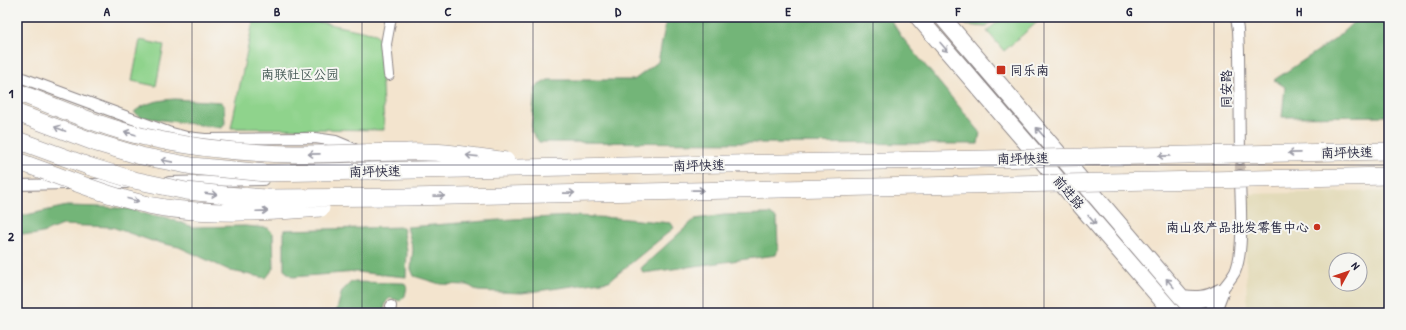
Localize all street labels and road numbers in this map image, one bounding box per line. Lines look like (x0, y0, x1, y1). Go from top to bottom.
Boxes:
street label: 同安路 (1217, 69, 1235, 109)
street label: 南坪快速 (1321, 143, 1373, 161)
street label: 南坪快速 (997, 149, 1049, 167)
street label: 南坪快速 (673, 156, 725, 174)
street label: 南坪快速 (349, 162, 401, 180)
street label: 前进路 (1049, 171, 1089, 213)

